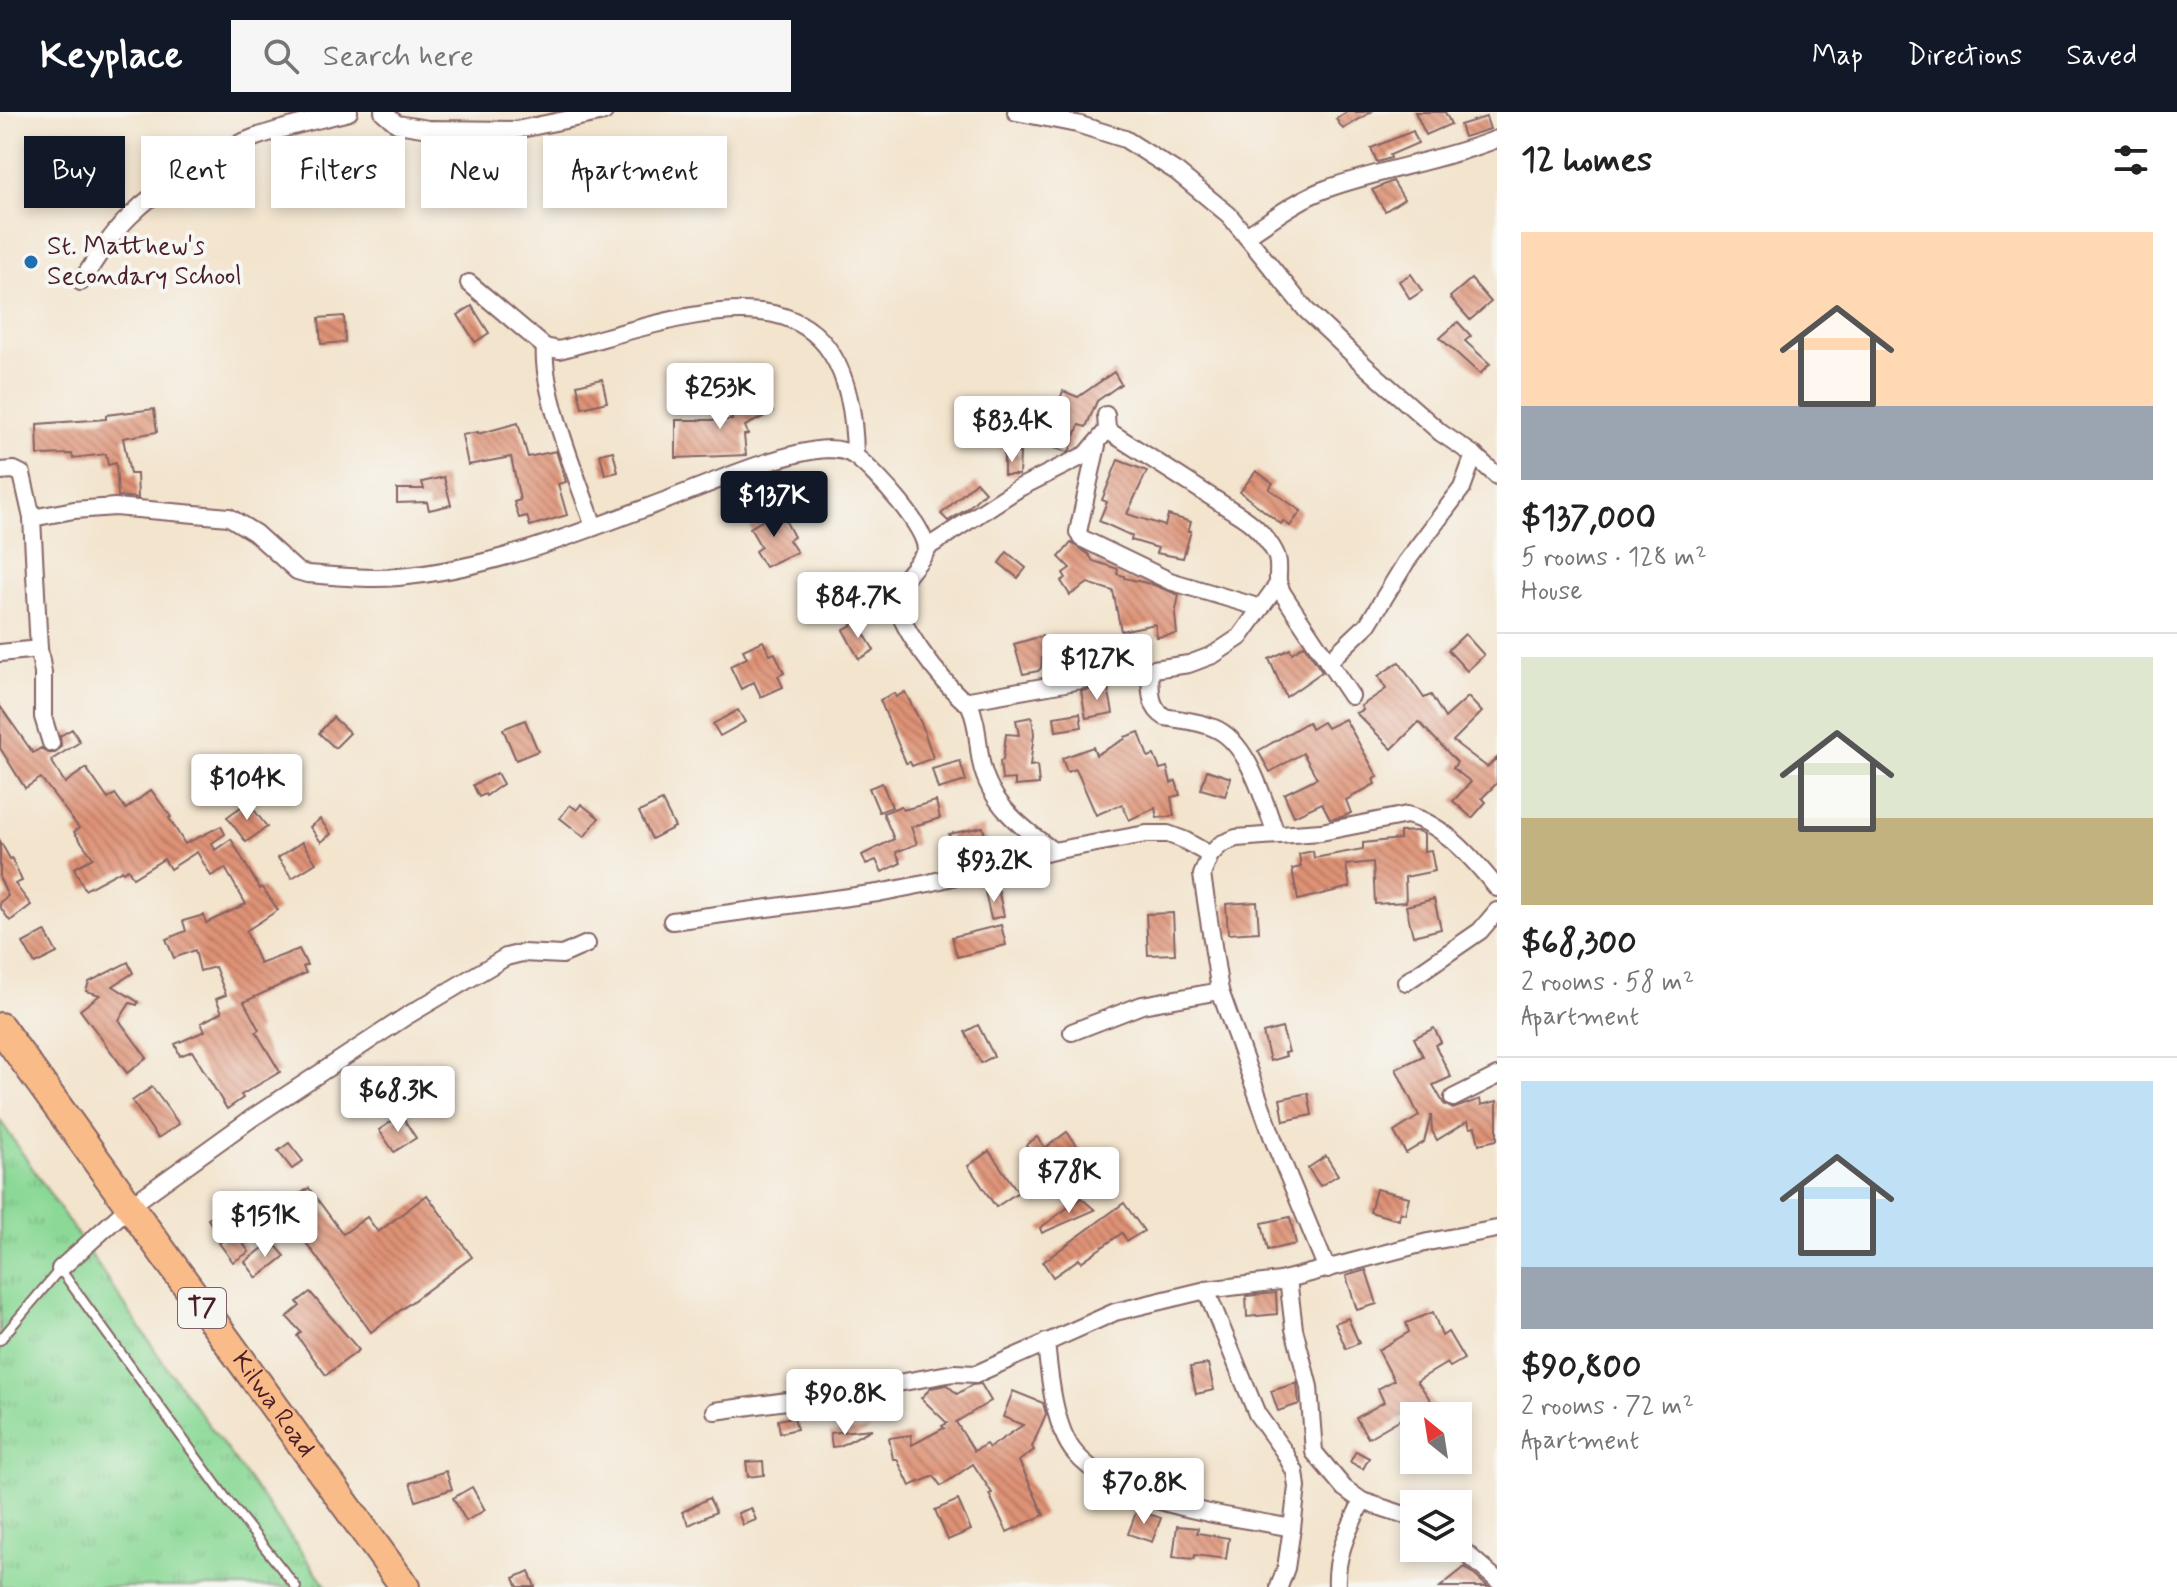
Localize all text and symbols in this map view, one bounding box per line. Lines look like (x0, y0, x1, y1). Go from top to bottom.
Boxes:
search box (231, 20, 791, 92)
text: Keyplace (40, 32, 183, 81)
icon: search (259, 34, 303, 78)
text: Search here (323, 37, 474, 76)
text: Map (1812, 38, 1863, 75)
text: Directions (1907, 38, 2022, 75)
text: Saved (2066, 38, 2137, 75)
chip: Buy (24, 136, 125, 208)
chip: Rent (141, 136, 255, 208)
chip: Filters (271, 136, 405, 208)
chip: New (421, 136, 527, 208)
chip: Apartment (543, 136, 727, 208)
text: 12 homes (1521, 138, 1652, 183)
icon: filters (2109, 138, 2153, 182)
place label: St. Matthew's Secondary School (47, 230, 242, 294)
marker: St. Matthew's Secondary School (22, 253, 40, 271)
icon: home (1765, 284, 1909, 428)
pin: $253K (664, 363, 776, 431)
text: $253K (685, 372, 755, 406)
pin: $83.4K (947, 396, 1077, 464)
text: $83.4K (972, 405, 1052, 439)
pin: $137K (718, 471, 830, 539)
text: $137K (739, 480, 809, 514)
text: $137,000 (1521, 496, 1656, 541)
text: 5 rooms · 128 m² (1521, 541, 1706, 575)
pin: $84.7K (793, 572, 923, 640)
text: House (1521, 575, 1582, 609)
text: $84.7K (815, 581, 901, 615)
pin: $127K (1041, 634, 1153, 702)
text: $127K (1060, 643, 1134, 677)
icon: home (1765, 709, 1909, 853)
pin: $104K (191, 754, 303, 822)
text: $104K (209, 763, 285, 797)
pin: $93.2K (929, 836, 1059, 904)
text: $93.2K (956, 845, 1032, 879)
text: $68,300 (1521, 921, 1637, 966)
text: 2 rooms · 58 m² (1521, 966, 1694, 1000)
text: Apartment (1521, 1000, 1639, 1034)
pin: $68.3K (333, 1066, 463, 1134)
text: $68.3K (359, 1075, 437, 1109)
icon: home (1765, 1133, 1909, 1277)
pin: $78K (1022, 1147, 1116, 1215)
text: $78K (1037, 1156, 1101, 1190)
pin: $151K (209, 1191, 321, 1259)
text: $151K (230, 1200, 300, 1234)
road number: T7 (178, 1288, 226, 1328)
street label: Kilwa Road (223, 1345, 323, 1464)
text: $90,800 (1521, 1345, 1641, 1390)
pin: $90.8K (780, 1369, 910, 1437)
text: $90.8K (804, 1378, 886, 1412)
text: 2 rooms · 72 m² (1521, 1390, 1694, 1424)
north arrow (1400, 1402, 1472, 1474)
map controls (1400, 1402, 1472, 1562)
text: Apartment (1521, 1424, 1639, 1458)
pin: $70.8K (1079, 1458, 1209, 1526)
text: $70.8K (1102, 1467, 1186, 1501)
button: layers (1400, 1490, 1472, 1562)

